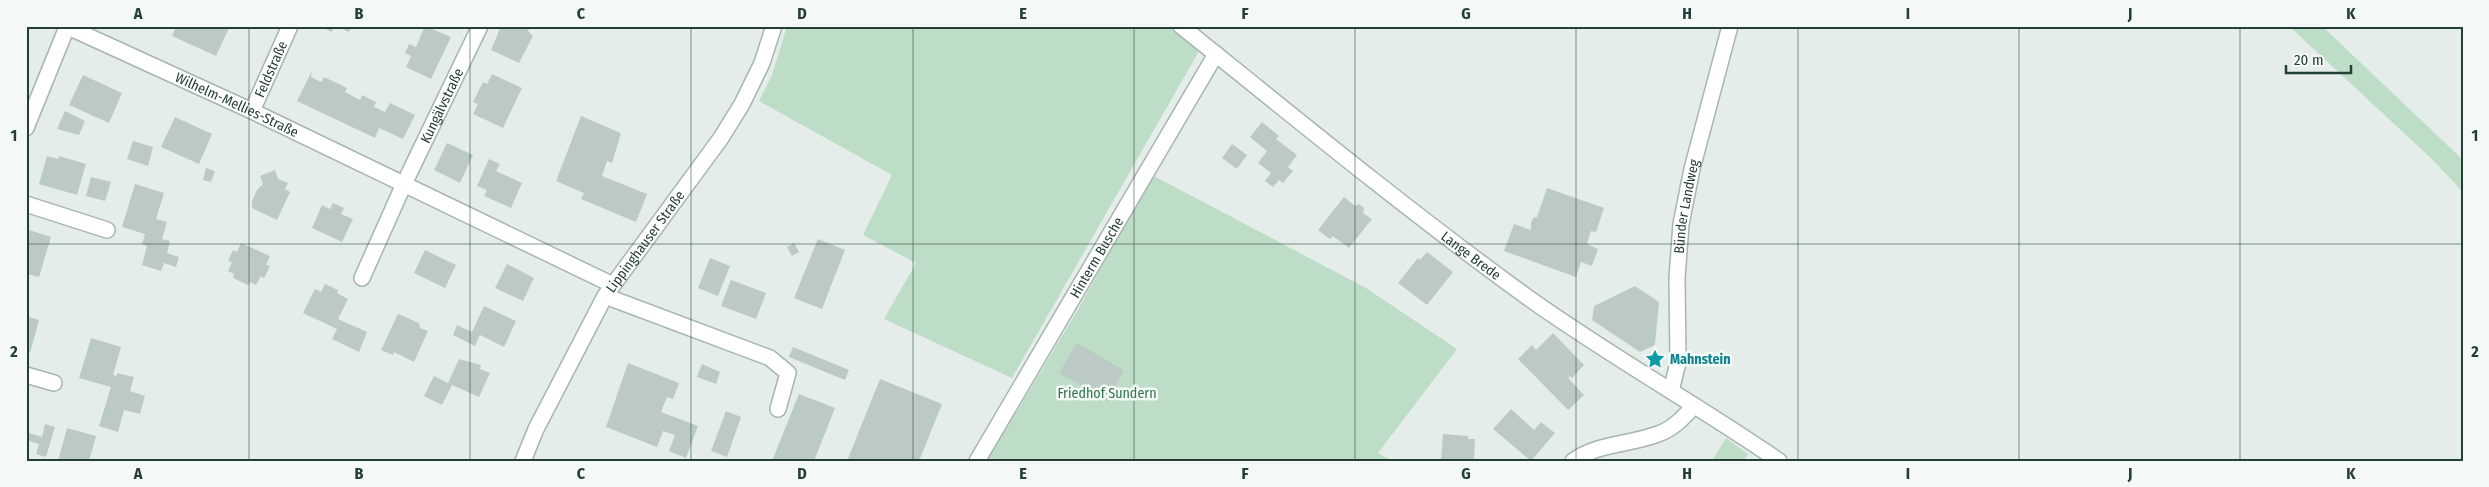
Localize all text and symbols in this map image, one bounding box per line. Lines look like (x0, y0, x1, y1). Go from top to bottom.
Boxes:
text: A (133, 4, 143, 23)
text: B (355, 4, 364, 23)
text: C (577, 4, 586, 23)
text: D (797, 4, 807, 23)
text: E (1019, 4, 1027, 23)
text: F (1241, 4, 1249, 23)
text: G (1461, 4, 1471, 23)
text: H (1682, 4, 1692, 23)
text: I (1906, 4, 1910, 23)
text: J (2127, 4, 2132, 23)
text: K (2346, 4, 2356, 23)
street label: Feldstraße (251, 38, 291, 100)
scale bar (2286, 42, 2352, 74)
text: 20 m (2294, 51, 2324, 69)
street label: Kungälvstraße (416, 65, 467, 146)
street label: Wilhelm-Mellies-Straße (172, 69, 301, 141)
text: 1 (11, 126, 17, 145)
text: 1 (2472, 126, 2478, 145)
street label: Bünder Landweg (1670, 157, 1703, 254)
street label: Lippinghauser Straße (602, 187, 688, 296)
street label: Hinterm Busche (1066, 214, 1127, 301)
street label: Lange Brede (1438, 228, 1504, 284)
text: 2 (9, 342, 18, 361)
text: 2 (2470, 342, 2479, 361)
place icon: Mahnstein (1644, 348, 1666, 370)
place label: Mahnstein (1670, 351, 1731, 368)
park label: Friedhof Sundern (1057, 385, 1157, 402)
text: A (133, 464, 143, 483)
text: B (355, 464, 364, 483)
text: C (577, 464, 586, 483)
text: D (797, 464, 807, 483)
text: E (1019, 464, 1027, 483)
text: F (1241, 464, 1249, 483)
text: G (1461, 464, 1471, 483)
text: H (1682, 464, 1692, 483)
text: I (1906, 464, 1910, 483)
text: J (2127, 464, 2132, 483)
text: K (2346, 464, 2356, 483)

